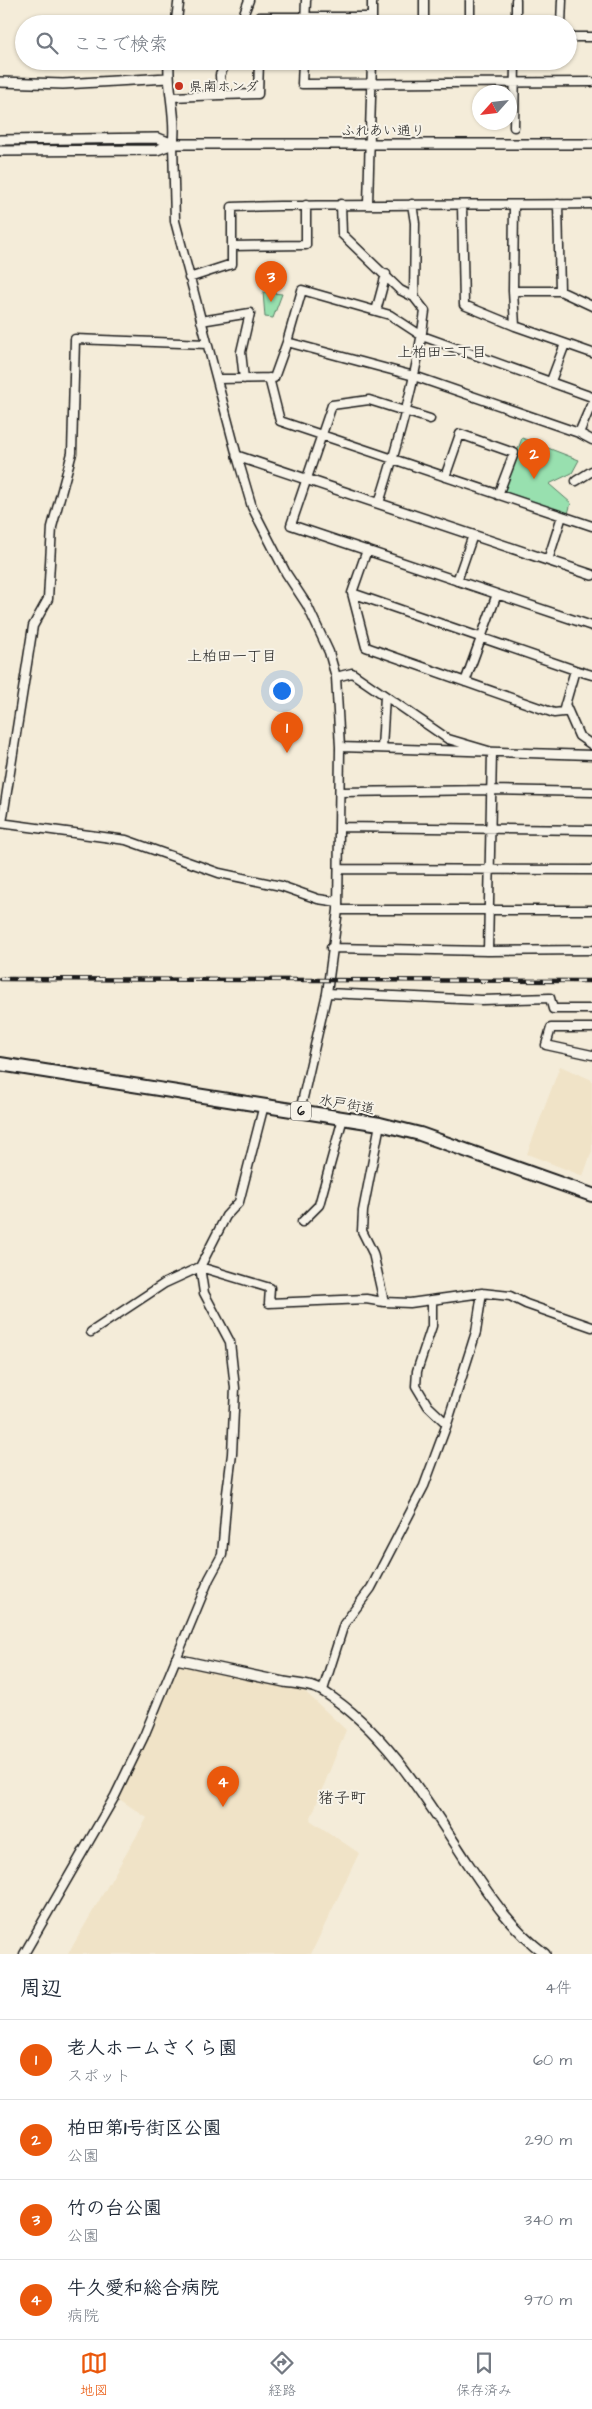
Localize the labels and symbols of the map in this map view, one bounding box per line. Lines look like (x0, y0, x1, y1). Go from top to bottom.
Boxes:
place label: 県南ホンダ (189, 77, 258, 97)
marker: 県南ホンダ (173, 80, 185, 92)
north arrow (472, 85, 517, 130)
street label: ふれあい通り (341, 121, 425, 141)
pin: 3 (255, 261, 287, 302)
district label: 上柏田二丁目 (397, 342, 487, 363)
pin: 2 (518, 438, 550, 479)
district label: 上柏田一丁目 (187, 646, 277, 667)
your location (269, 678, 295, 704)
pin: 1 (271, 712, 303, 753)
street label: 水戸街道 (318, 1090, 376, 1120)
road number: 6 (291, 1102, 311, 1120)
pin: 4 (207, 1766, 239, 1807)
district label: 猪子町 (318, 1787, 366, 1809)

